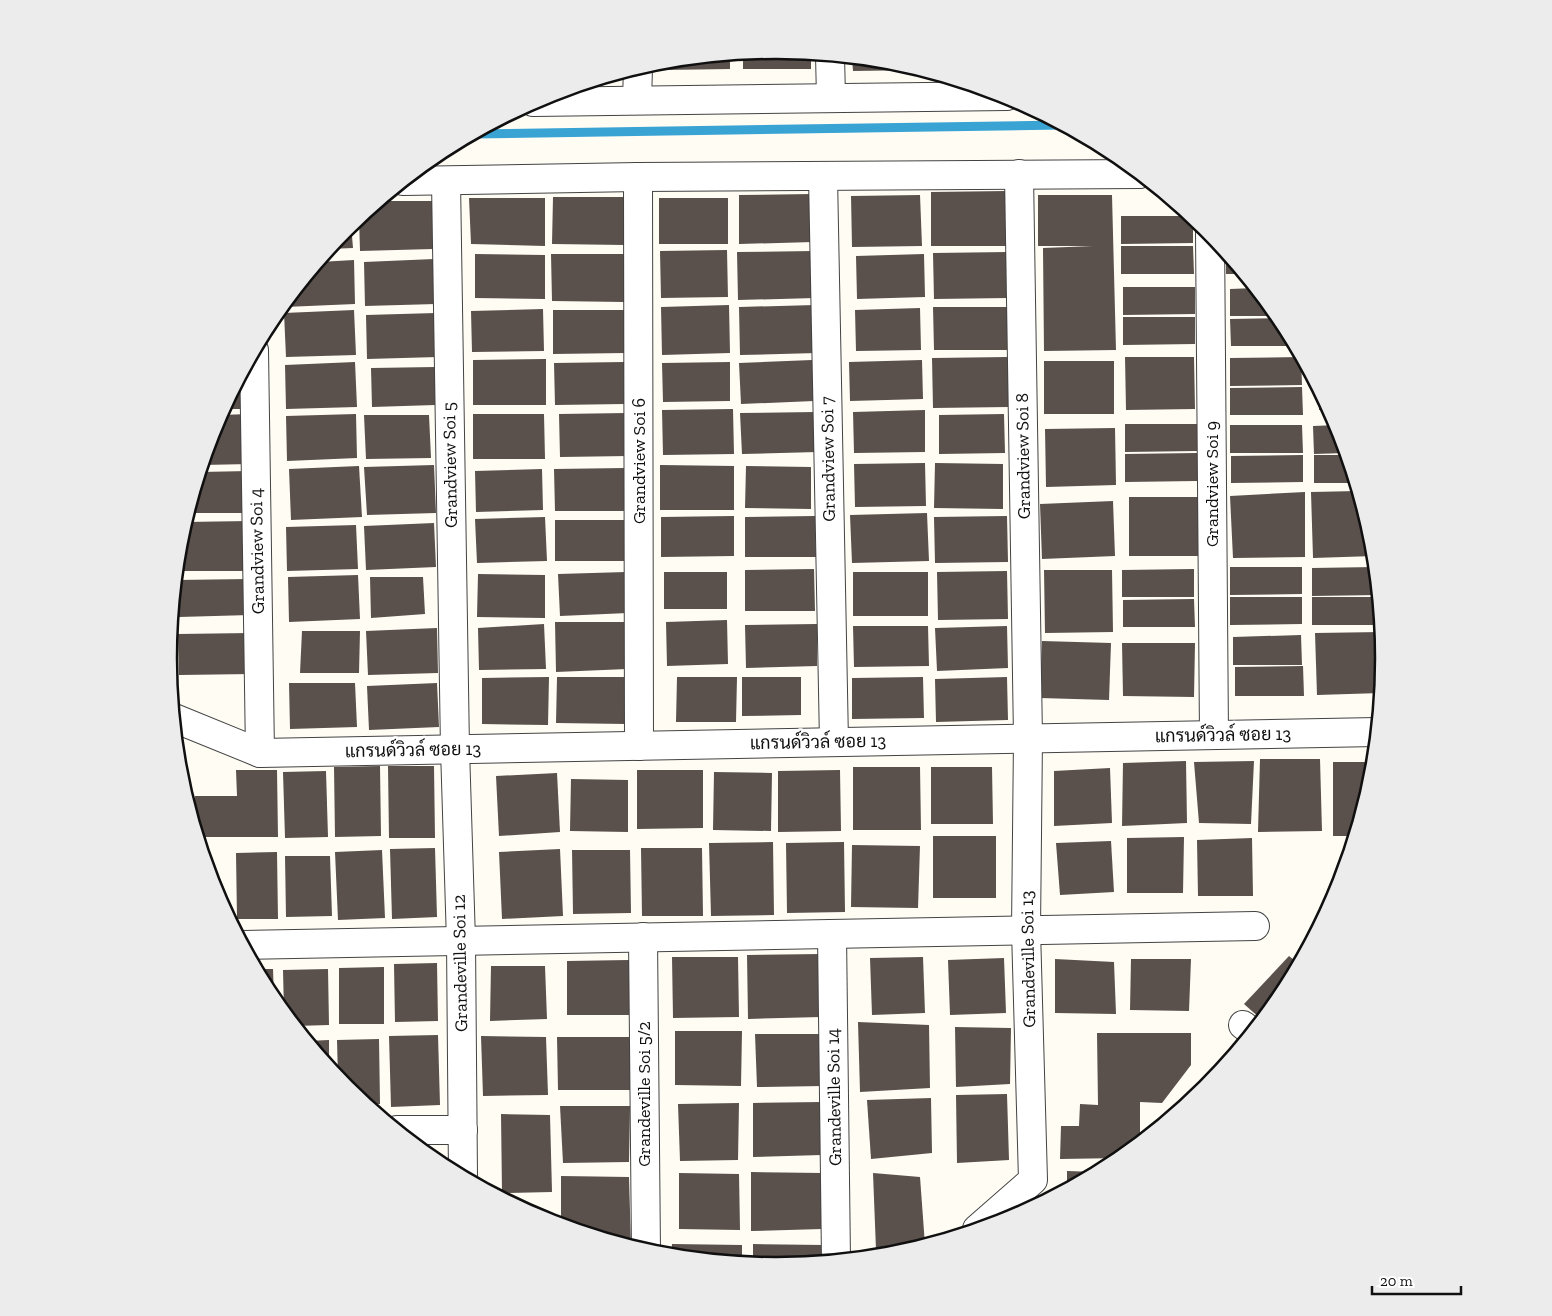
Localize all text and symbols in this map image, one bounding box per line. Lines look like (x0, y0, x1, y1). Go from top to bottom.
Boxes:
street label: Grandview Soi 8 (1011, 393, 1035, 519)
street label: Grandview Soi 7 (816, 396, 840, 522)
street label: Grandview Soi 6 (628, 398, 650, 524)
street label: Grandview Soi 5 (438, 402, 462, 528)
street label: Grandview Soi 9 (1201, 421, 1223, 547)
street label: Grandview Soi 4 (245, 487, 269, 614)
street label: แกรนด์วิวล์ ซอย 13 (1155, 721, 1292, 747)
street label: แกรนด์วิวล์ ซอย 13 (750, 728, 887, 754)
street label: แกรนด์วิวล์ ซอย 13 (345, 736, 482, 762)
street label: Grandeville Soi 13 (1016, 890, 1040, 1028)
street label: Grandeville Soi 12 (448, 894, 472, 1032)
street label: Grandeville Soi 5/2 (633, 1021, 655, 1167)
street label: Grandeville Soi 14 (822, 1028, 846, 1166)
scale bar (1372, 1264, 1461, 1296)
text: 20 m (1380, 1272, 1413, 1290)

